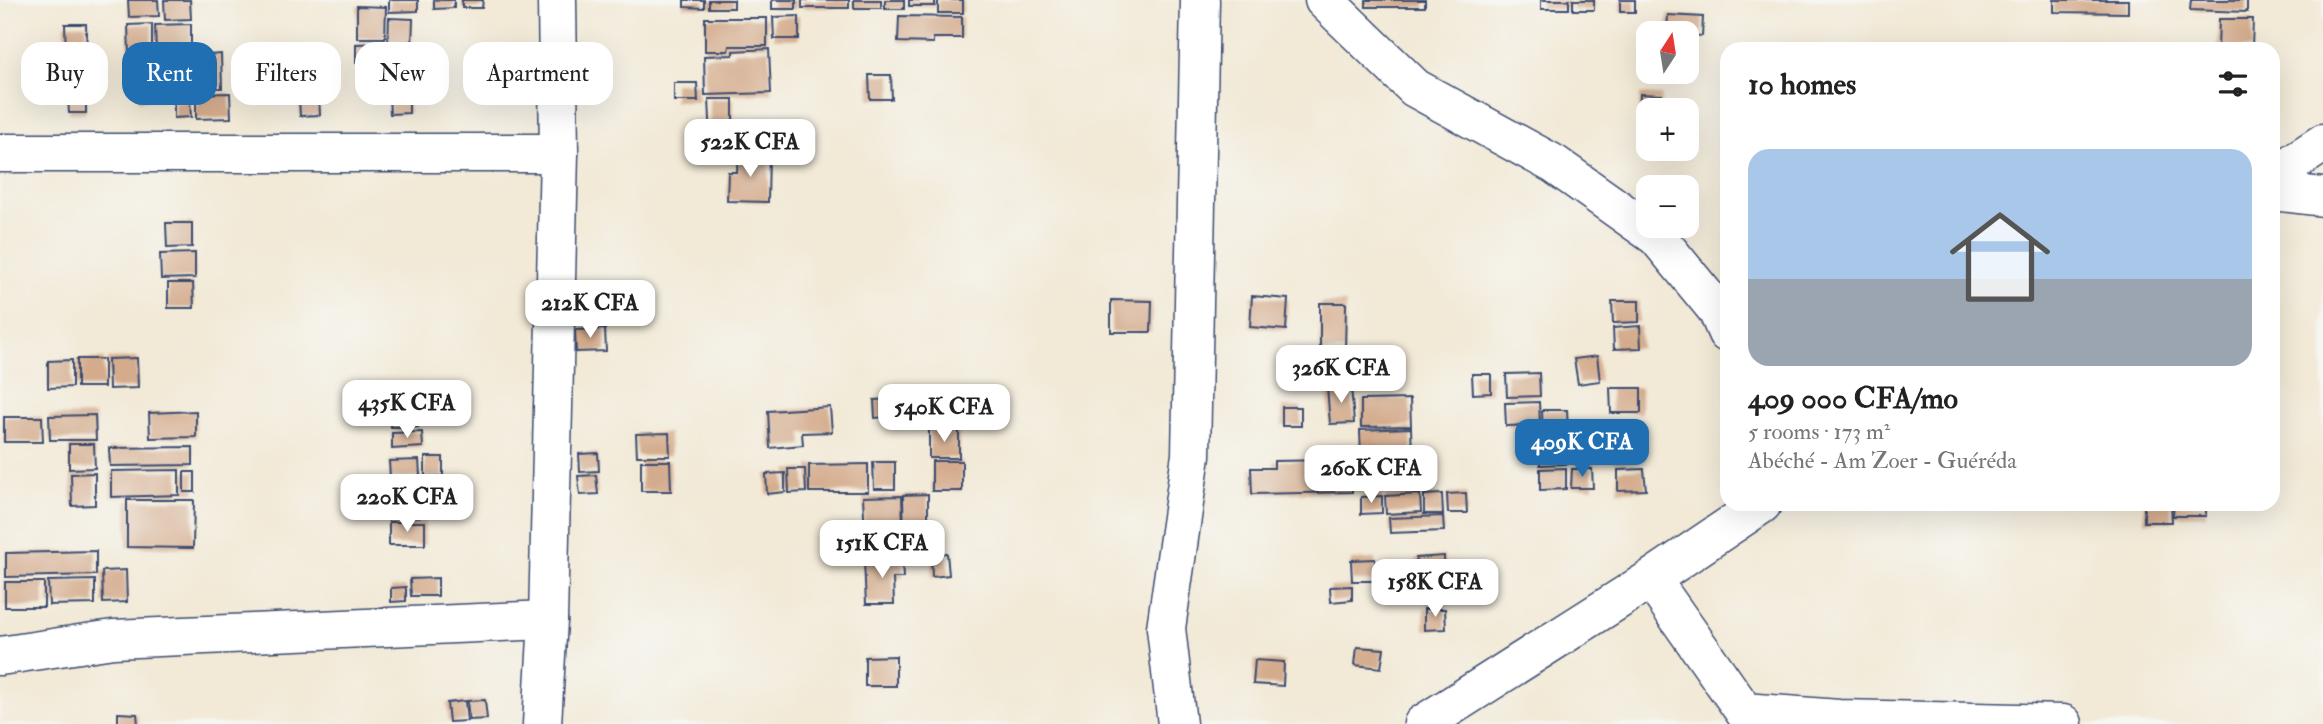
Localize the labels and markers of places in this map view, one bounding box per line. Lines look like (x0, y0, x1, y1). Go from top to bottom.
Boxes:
pin: 522K CFA (678, 120, 822, 179)
pin: 212K CFA (518, 280, 662, 340)
pin: 326K CFA (1269, 346, 1413, 405)
pin: 435K CFA (335, 380, 479, 440)
pin: 540K CFA (872, 384, 1016, 444)
pin: 409K CFA (1510, 420, 1654, 479)
pin: 260K CFA (1299, 446, 1443, 505)
pin: 220K CFA (335, 475, 479, 534)
pin: 151K CFA (810, 520, 954, 580)
pin: 158K CFA (1363, 560, 1507, 619)

